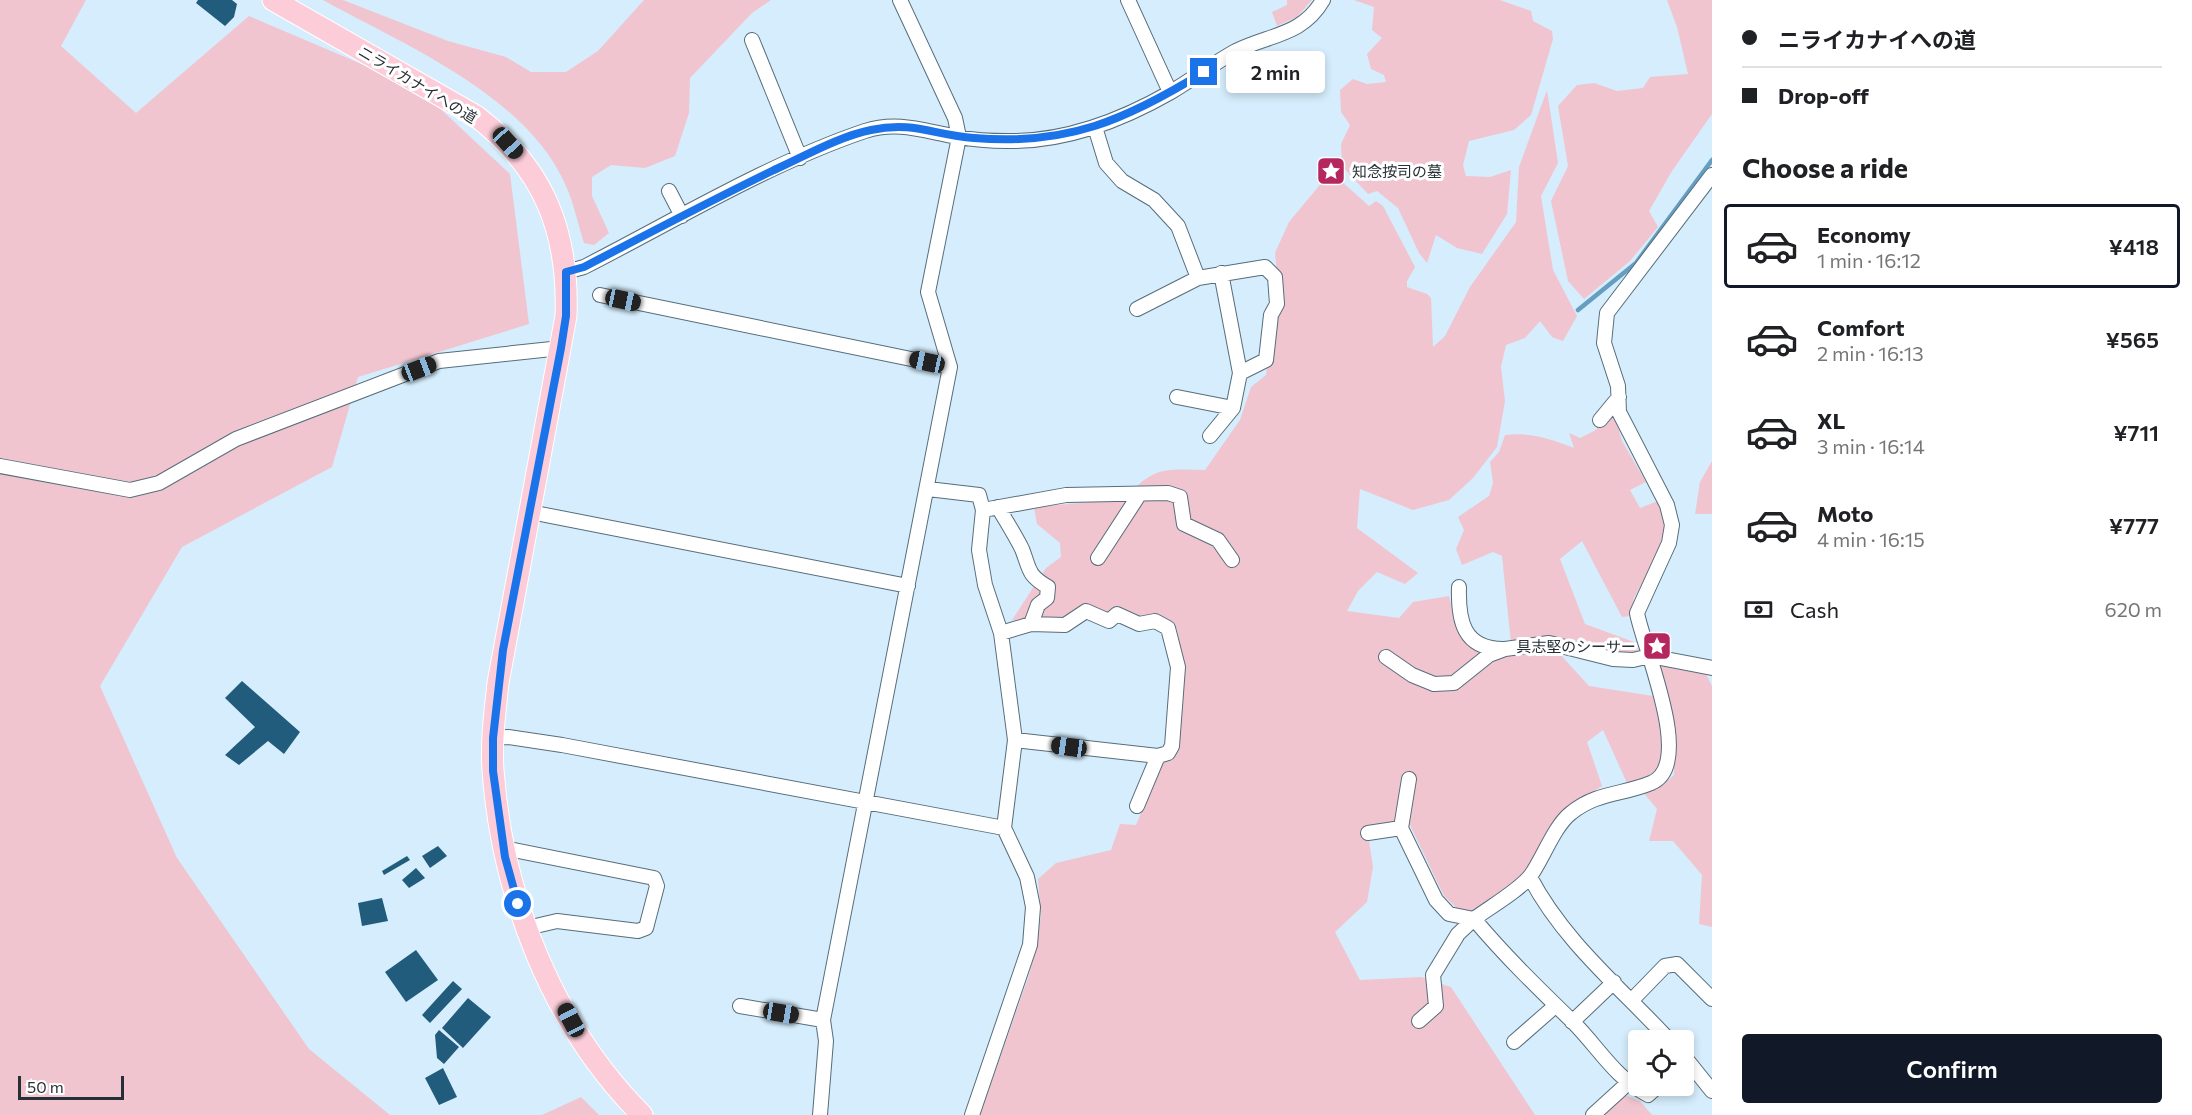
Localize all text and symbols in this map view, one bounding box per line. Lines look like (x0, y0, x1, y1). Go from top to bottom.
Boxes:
text: ニライカナイへの道 (1778, 26, 1976, 53)
street label: ニライカナイへの道 (355, 42, 481, 126)
callout: 2 min (1225, 51, 1324, 93)
route end (1190, 58, 1217, 85)
text: 2 min (1251, 60, 1300, 84)
text: Drop-off (1778, 82, 1869, 109)
car (489, 124, 527, 162)
text: Choose a ride (1742, 151, 1908, 184)
place icon: 知念按司の墓 (1315, 155, 1347, 187)
place label: 知念按司の墓 (1352, 162, 1442, 180)
icon: car (1745, 219, 1799, 273)
text: Economy (1817, 221, 1911, 248)
text: ¥418 (2109, 233, 2159, 260)
text: 1 min · 16:12 (1817, 248, 1921, 272)
car (604, 287, 642, 313)
icon: car (1745, 312, 1799, 366)
text: Comfort (1817, 314, 1905, 341)
text: ¥565 (2106, 326, 2159, 353)
text: 2 min · 16:13 (1817, 341, 1924, 365)
car (908, 349, 946, 375)
car (399, 354, 439, 384)
icon: car (1745, 405, 1799, 459)
text: XL (1817, 407, 1845, 434)
text: ¥711 (2113, 419, 2159, 446)
text: 3 min · 16:14 (1817, 434, 1925, 458)
icon: car (1745, 498, 1799, 552)
text: Moto (1817, 500, 1873, 527)
text: ¥777 (2109, 512, 2159, 539)
text: 4 min · 16:15 (1817, 527, 1925, 551)
icon: cash (1742, 593, 1775, 626)
text: Cash (1790, 596, 1839, 623)
text: 620 m (2105, 597, 2162, 621)
place icon: 具志堅のシーサー (1641, 630, 1673, 662)
place label: 具志堅のシーサー (1516, 637, 1636, 655)
car (1050, 736, 1088, 758)
route start (504, 890, 531, 917)
car (555, 1000, 587, 1040)
car (762, 1001, 800, 1025)
map controls (1628, 1030, 1694, 1096)
button: locate (1628, 1030, 1694, 1096)
button: Confirm (1742, 1034, 2162, 1103)
scale bar (18, 1073, 124, 1100)
text: 50 m (27, 1077, 64, 1096)

